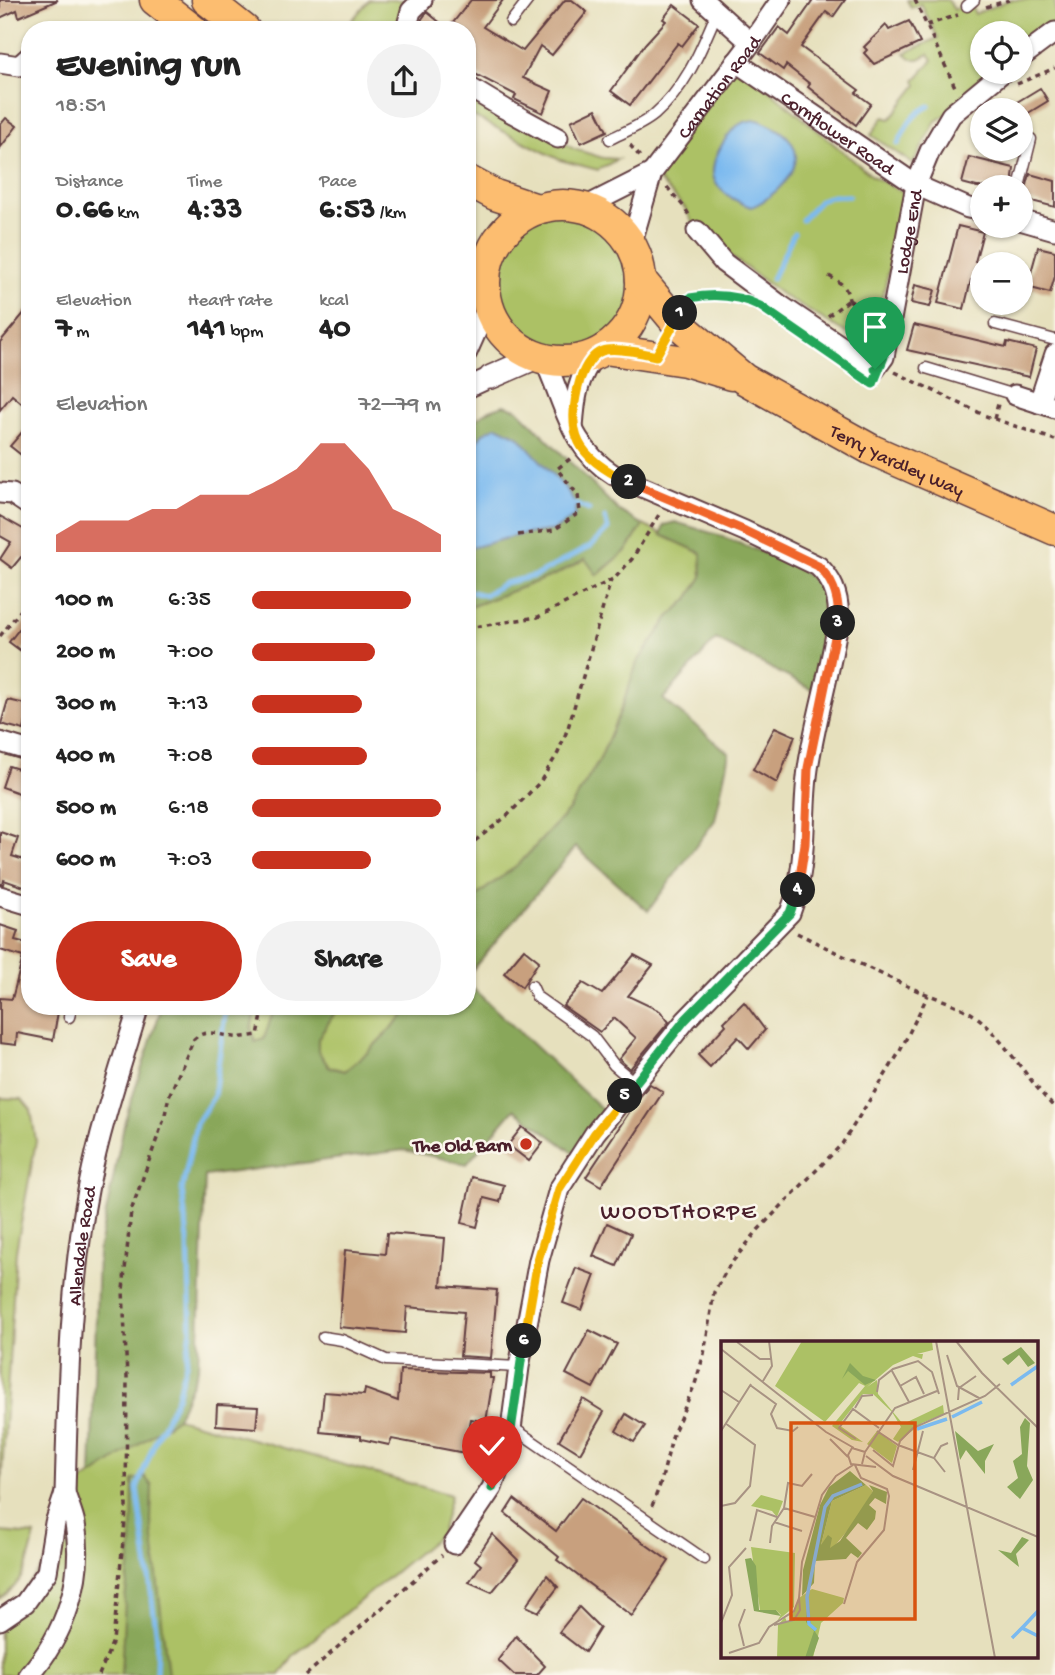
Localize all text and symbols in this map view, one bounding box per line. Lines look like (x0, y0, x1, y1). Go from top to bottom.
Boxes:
map controls (970, 21, 1033, 315)
button: locate (970, 21, 1033, 84)
street label: Carnation Road (674, 31, 769, 145)
button: share (367, 44, 441, 118)
text: Evening run (56, 45, 240, 89)
street label: Cornflower Road (775, 88, 899, 183)
text: 18:51 (56, 93, 107, 120)
button: layers (970, 98, 1033, 161)
text: Distance (56, 171, 123, 194)
text: Time (188, 171, 222, 194)
text: Pace (319, 171, 357, 194)
button: + (970, 175, 1033, 238)
street label: Lodge End (892, 186, 930, 276)
text: 0.66 (56, 194, 113, 229)
text: 4:33 (188, 194, 242, 229)
text: 6:53 (319, 194, 375, 229)
text: km (113, 202, 139, 225)
text: /km (375, 202, 406, 225)
button: − (970, 252, 1033, 315)
text: Elevation (56, 290, 132, 313)
text: Heart rate (188, 290, 273, 313)
text: kcal (319, 290, 349, 313)
pin: 1 (662, 296, 698, 330)
pin (845, 297, 905, 369)
text: 1 (676, 301, 683, 324)
icon: arrive (856, 308, 894, 346)
text: 7 (56, 313, 72, 348)
text: 141 (188, 313, 226, 348)
text: 40 (319, 313, 351, 348)
text: m (72, 321, 90, 344)
text: bpm (226, 321, 263, 344)
text: Elevation (56, 392, 147, 419)
text: 72–79 m (358, 392, 441, 419)
street label: Terry Yardley Way (824, 420, 967, 504)
pin: 2 (612, 464, 646, 500)
text: 2 (624, 470, 633, 493)
text: 100 m (56, 587, 113, 614)
text: 6:35 (168, 587, 211, 614)
pin: 3 (820, 606, 856, 640)
text: 3 (833, 611, 842, 634)
text: 200 m (56, 639, 115, 666)
text: 7:00 (168, 639, 213, 666)
text: 300 m (56, 691, 116, 718)
text: 7:13 (168, 691, 208, 718)
text: 400 m (56, 743, 115, 770)
text: 7:08 (168, 743, 213, 770)
text: 500 m (56, 795, 116, 822)
text: 6:18 (168, 795, 209, 822)
text: 600 m (56, 847, 116, 874)
text: 7:03 (168, 847, 212, 874)
pin: 4 (780, 872, 816, 908)
text: 4 (793, 878, 802, 901)
button: Save (56, 921, 242, 1001)
button: Share (256, 921, 441, 1001)
pin: 5 (608, 1078, 642, 1114)
text: 5 (620, 1084, 630, 1107)
place label: The Old Barn (411, 1136, 513, 1159)
marker: The Old Barn (518, 1136, 534, 1152)
street label: Allendale Road (65, 1183, 104, 1307)
district label: WOODTHORPE (600, 1200, 758, 1227)
pin: 6 (506, 1324, 542, 1358)
text: 6 (519, 1329, 528, 1352)
inset map (721, 1341, 1038, 1658)
pin (462, 1416, 522, 1488)
icon: check (473, 1427, 511, 1465)

